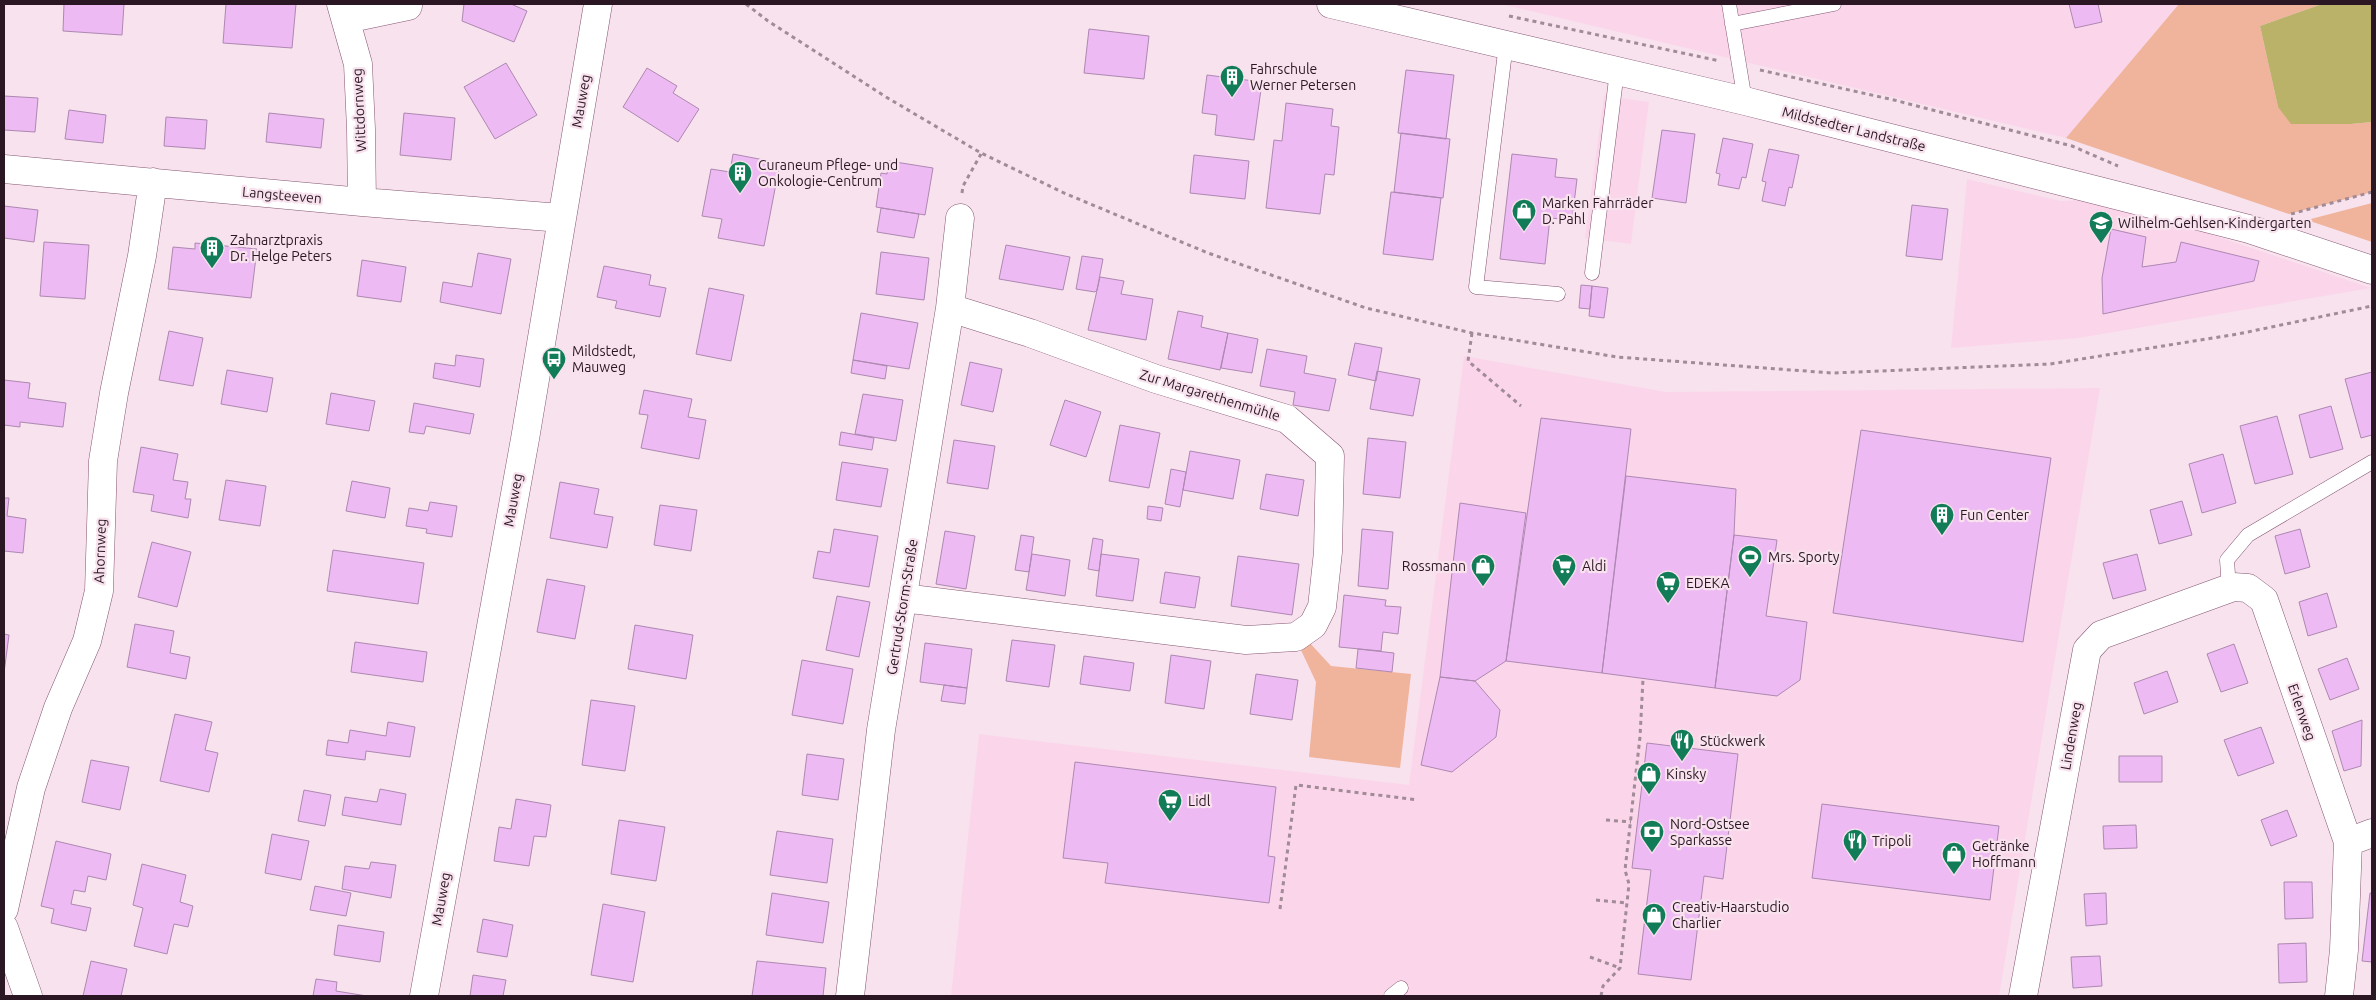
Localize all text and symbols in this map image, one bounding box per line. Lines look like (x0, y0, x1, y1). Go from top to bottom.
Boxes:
place label: Fahrschule Werner Petersen (1250, 61, 1356, 93)
building icon: Fahrschule Werner Petersen (1219, 64, 1245, 98)
street label: Wittdornweg (349, 68, 369, 152)
street label: Mauweg (568, 73, 594, 129)
street label: Mildstedter Landstraße (1781, 103, 1927, 155)
place label: Curaneum Pflege- und Onkologie-Centrum (758, 157, 898, 189)
building icon: Curaneum Pflege- und Onkologie-Centrum (727, 160, 753, 194)
street label: Langsteeven (241, 184, 323, 206)
place label: Marken Fahrräder D. Pahl (1542, 195, 1654, 227)
shop icon: Marken Fahrräder D. Pahl (1511, 198, 1537, 232)
school or university icon: Wilhelm-Gehlsen-Kindergarten (2088, 210, 2114, 244)
place label: Wilhelm-Gehlsen-Kindergarten (2118, 215, 2312, 231)
place label: Zahnarztpraxis Dr. Helge Peters (230, 232, 332, 264)
building icon: Zahnarztpraxis Dr. Helge Peters (199, 235, 225, 269)
place label: Mildstedt, Mauweg (572, 343, 636, 375)
bus stop icon: Mildstedt, Mauweg (541, 346, 567, 380)
street label: Zur Margarethenmühle (1138, 366, 1282, 424)
street label: Mauweg (500, 472, 526, 528)
building icon: Fun Center (1929, 502, 1955, 536)
place label: Fun Center (1960, 507, 2030, 523)
street label: Ahornweg (91, 518, 109, 584)
street label: Gertrud-Storm-Straße (883, 538, 921, 676)
sports icon: Mrs. Sporty (1737, 544, 1763, 578)
place label: Mrs. Sporty (1768, 549, 1840, 565)
shop icon: Rossmann (1470, 553, 1496, 587)
supermarket icon: Aldi (1551, 553, 1577, 587)
place label: Rossmann (1402, 558, 1466, 574)
place label: Aldi (1582, 558, 1606, 574)
supermarket icon: EDEKA (1655, 570, 1681, 604)
place label: EDEKA (1686, 575, 1730, 591)
street label: Erlenweg (2285, 681, 2319, 743)
street label: Lindenweg (2057, 701, 2085, 771)
restaurant icon: Stückwerk (1669, 728, 1695, 762)
place label: Stückwerk (1700, 733, 1765, 749)
shop icon: Kinsky (1636, 761, 1662, 795)
place label: Kinsky (1666, 766, 1706, 782)
supermarket icon: Lidl (1157, 788, 1183, 822)
place label: Lidl (1188, 793, 1211, 809)
place label: Nord-Ostsee Sparkasse (1670, 816, 1750, 848)
bank icon: Nord-Ostsee Sparkasse (1639, 819, 1665, 853)
restaurant icon: Tripoli (1842, 828, 1868, 862)
place label: Tripoli (1872, 833, 1911, 849)
place label: Getränke Hoffmann (1972, 838, 2036, 870)
shop icon: Getränke Hoffmann (1941, 841, 1967, 875)
street label: Mauweg (428, 871, 454, 927)
place label: Creativ-Haarstudio Charlier (1672, 899, 1789, 931)
shop icon: Creativ-Haarstudio Charlier (1641, 902, 1667, 936)

